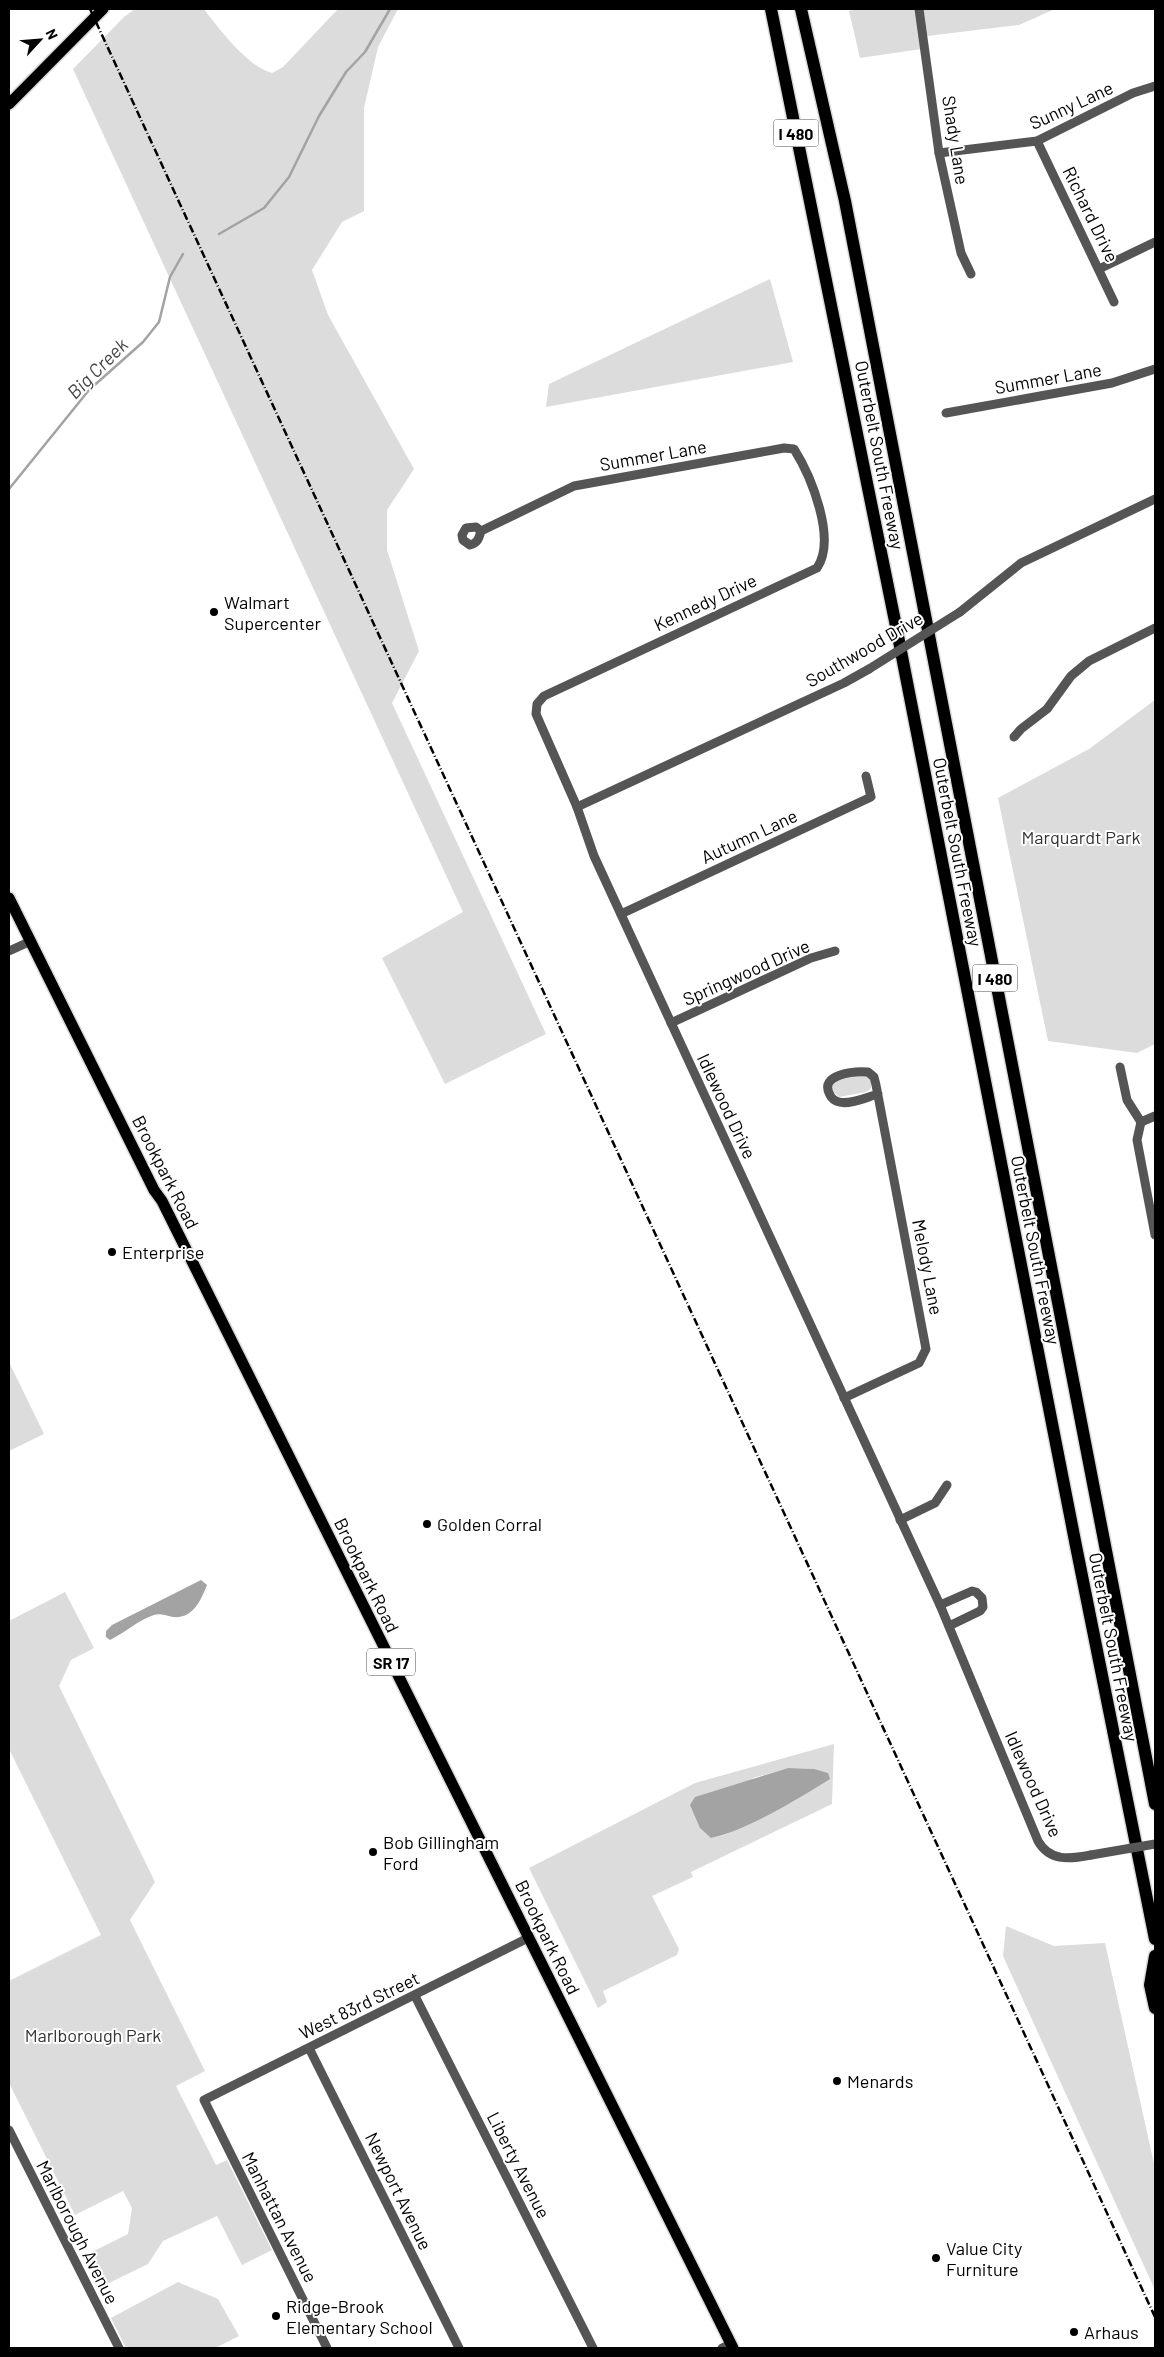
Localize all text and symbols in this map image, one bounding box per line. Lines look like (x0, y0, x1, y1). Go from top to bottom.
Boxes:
north arrow (15, 15, 65, 65)
text: N (42, 26, 62, 42)
street label: Sunny Lane (1026, 76, 1116, 134)
street label: Shady Lane (938, 94, 974, 186)
road number: I 480 (774, 120, 818, 146)
street label: Richard Drive (1058, 163, 1124, 265)
water label: Big Creek (62, 332, 133, 403)
street label: Summer Lane (993, 358, 1103, 398)
street label: Outerbelt South Freeway (851, 359, 909, 551)
street label: Summer Lane (598, 435, 708, 475)
street label: Kennedy Drive (650, 569, 760, 635)
place label: Walmart Supercenter (224, 591, 322, 634)
marker: Walmart Supercenter (208, 606, 220, 618)
street label: Southwood Drive (801, 607, 927, 691)
street label: Outerbelt South Freeway (929, 756, 987, 948)
street label: Autumn Lane (697, 804, 801, 868)
park label: Marquardt Park (1022, 826, 1141, 848)
street label: Springwood Drive (679, 934, 813, 1010)
road number: I 480 (972, 964, 1018, 991)
street label: Idlewood Drive (693, 1050, 761, 1162)
street label: Brookpark Road (128, 1112, 204, 1232)
street label: Outerbelt South Freeway (1007, 1154, 1065, 1346)
street label: Melody Lane (908, 1217, 948, 1317)
place label: Enterprise (122, 1241, 204, 1263)
marker: Enterprise (106, 1246, 118, 1258)
place label: Golden Corral (437, 1513, 542, 1535)
street label: Brookpark Road (330, 1514, 404, 1636)
marker: Golden Corral (421, 1518, 433, 1530)
street label: Outerbelt South Freeway (1085, 1551, 1143, 1743)
road number: SR 17 (367, 1648, 415, 1675)
street label: Idlewood Drive (1001, 1728, 1067, 1840)
place label: Bob Gillingham Ford (383, 1831, 499, 1874)
marker: Bob Gillingham Ford (367, 1846, 379, 1858)
street label: Brookpark Road (511, 1876, 585, 1998)
street label: West 83rd Street (295, 1966, 423, 2044)
park label: Marlborough Park (25, 2024, 161, 2046)
place label: Menards (847, 2070, 913, 2092)
marker: Menards (831, 2075, 843, 2087)
street label: Liberty Avenue (483, 2108, 555, 2222)
street label: Newport Avenue (361, 2129, 437, 2253)
street label: Manhattan Avenue (238, 2148, 322, 2286)
street label: Marlborough Avenue (32, 2156, 124, 2308)
place label: Value City Furniture (946, 2237, 1022, 2280)
marker: Value City Furniture (930, 2252, 942, 2264)
place label: Ridge-Brook Elementary School (286, 2295, 433, 2338)
marker: Ridge-Brook Elementary School (270, 2310, 282, 2322)
place label: Arhaus (1084, 2321, 1139, 2343)
marker: Arhaus (1068, 2326, 1080, 2338)

